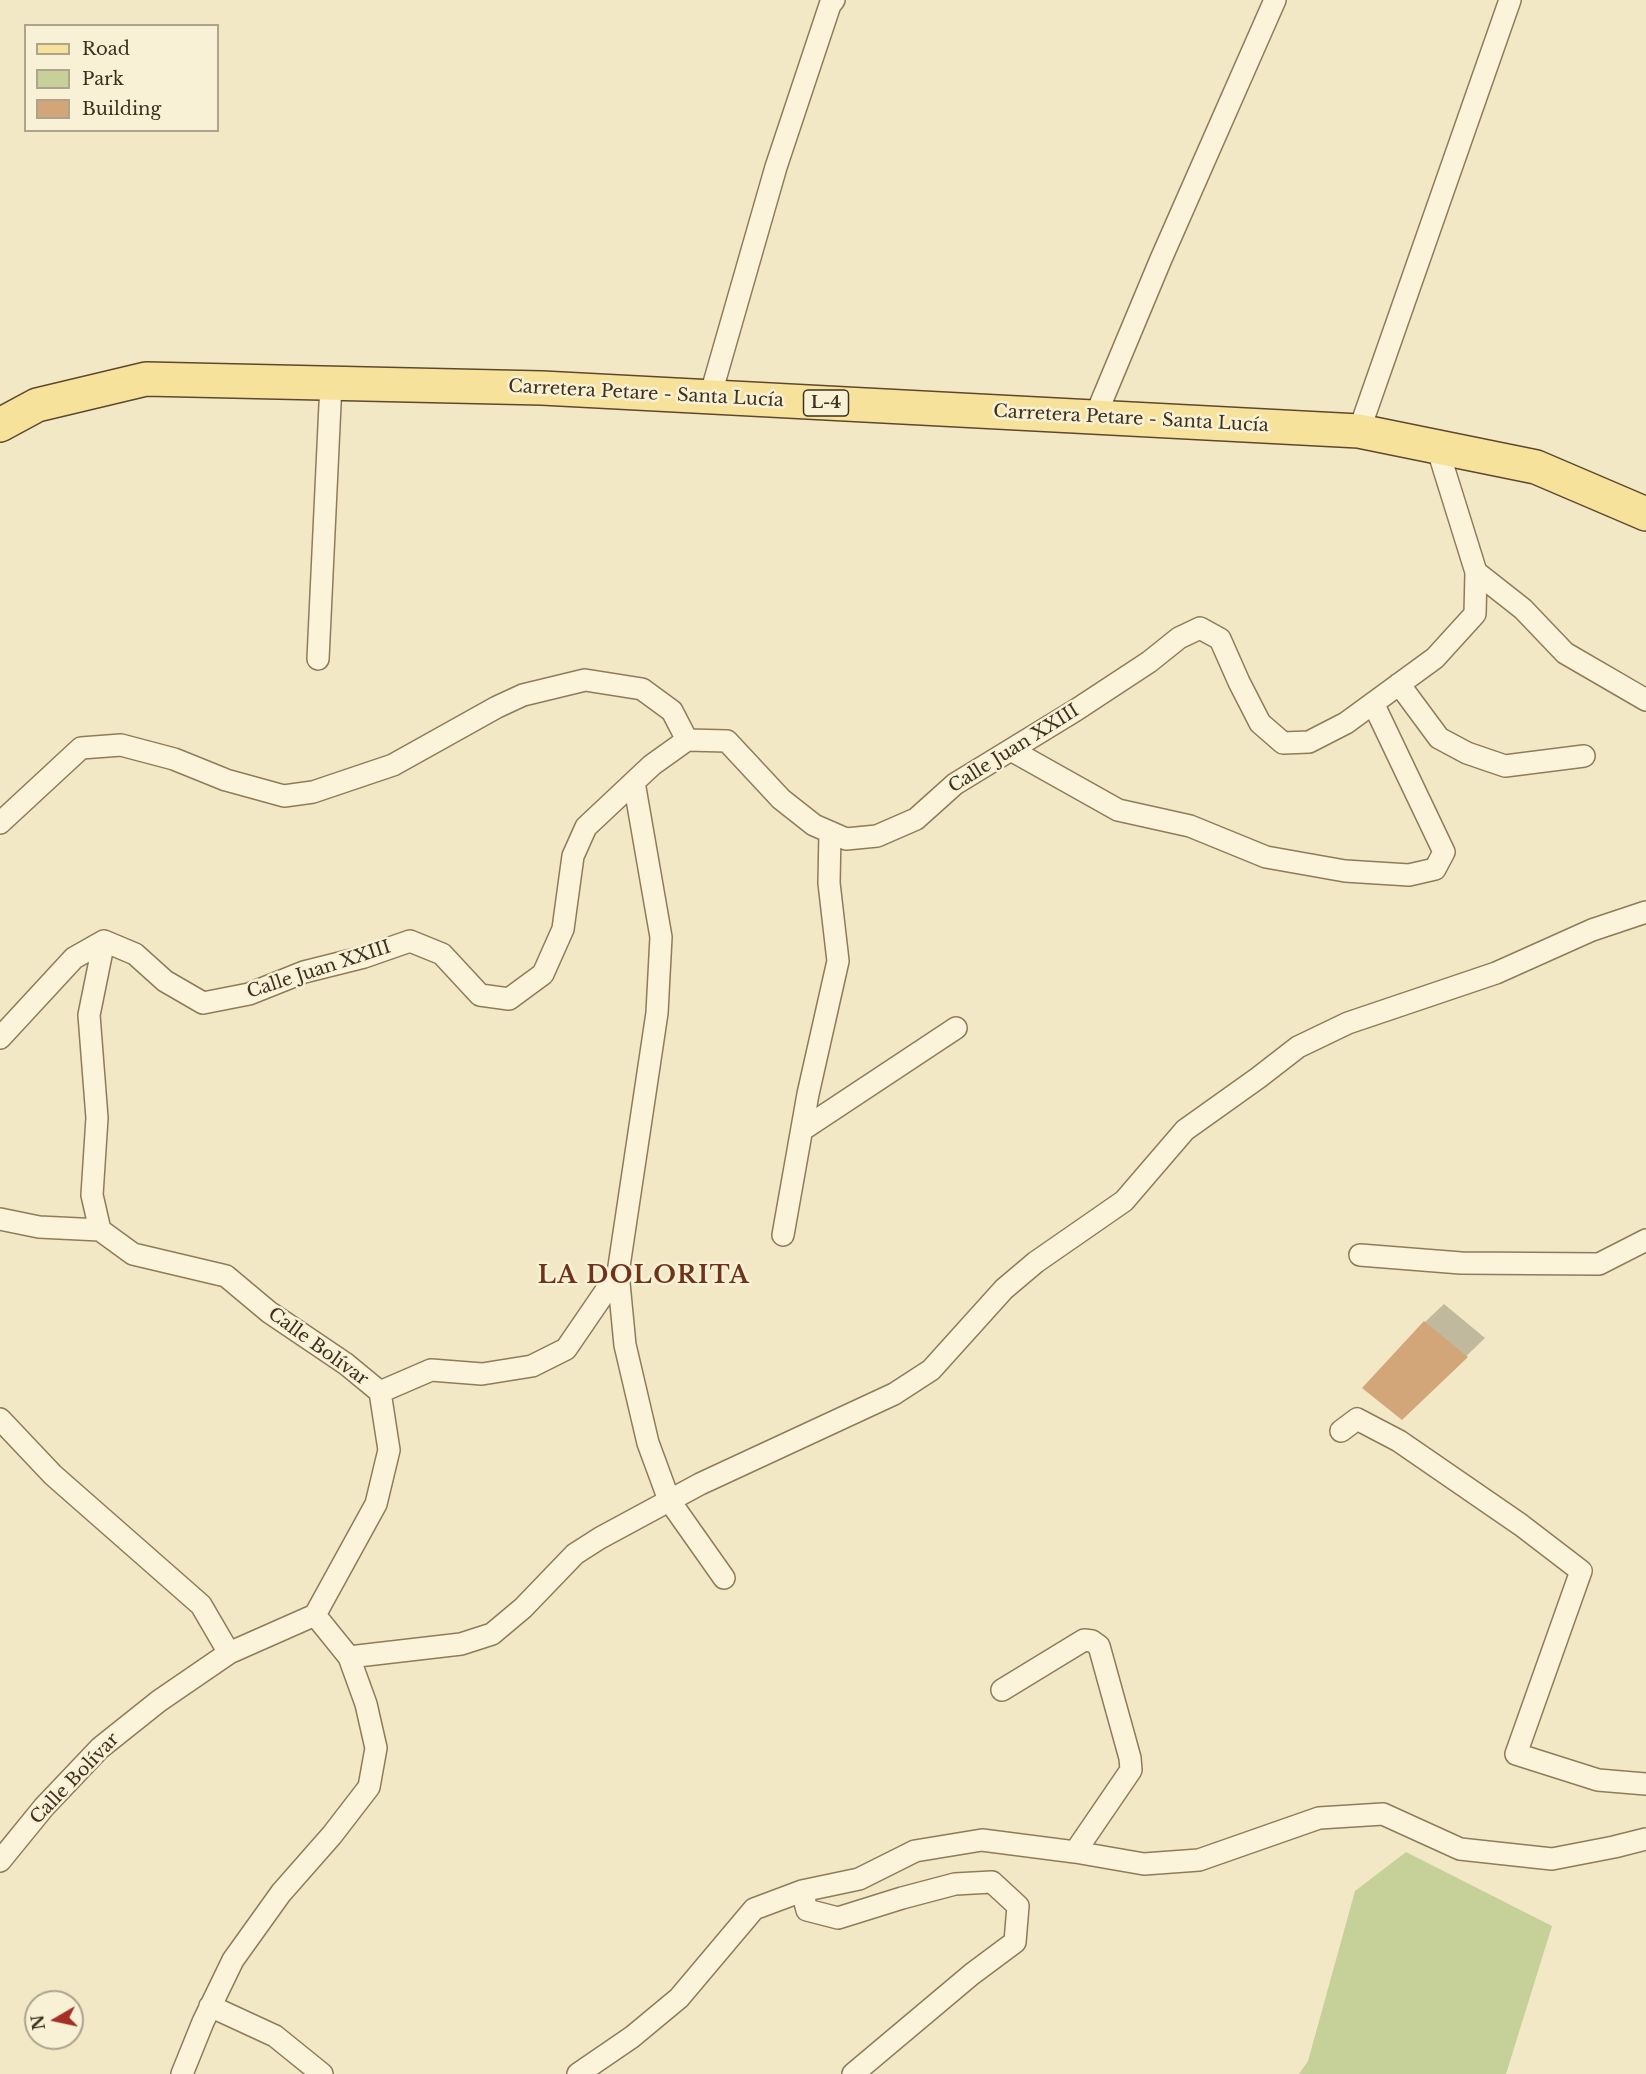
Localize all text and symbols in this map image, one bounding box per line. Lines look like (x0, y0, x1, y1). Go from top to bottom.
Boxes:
legend (24, 24, 219, 132)
text: Road (82, 38, 130, 60)
text: Park (82, 68, 124, 90)
text: Building (82, 98, 161, 120)
street label: Carretera Petare - Santa Lucía (508, 376, 784, 412)
road number: L-4 (804, 390, 848, 416)
street label: Carretera Petare - Santa Lucía (993, 401, 1269, 437)
street label: Calle Juan XXIII (945, 700, 1083, 798)
street label: Calle Juan XXIII (244, 937, 394, 1003)
district label: LA DOLORITA (538, 1262, 750, 1290)
street label: Calle Bolívar (264, 1303, 372, 1391)
street label: Calle Bolívar (26, 1729, 124, 1829)
north arrow (24, 1990, 84, 2050)
text: N (27, 2014, 49, 2032)

